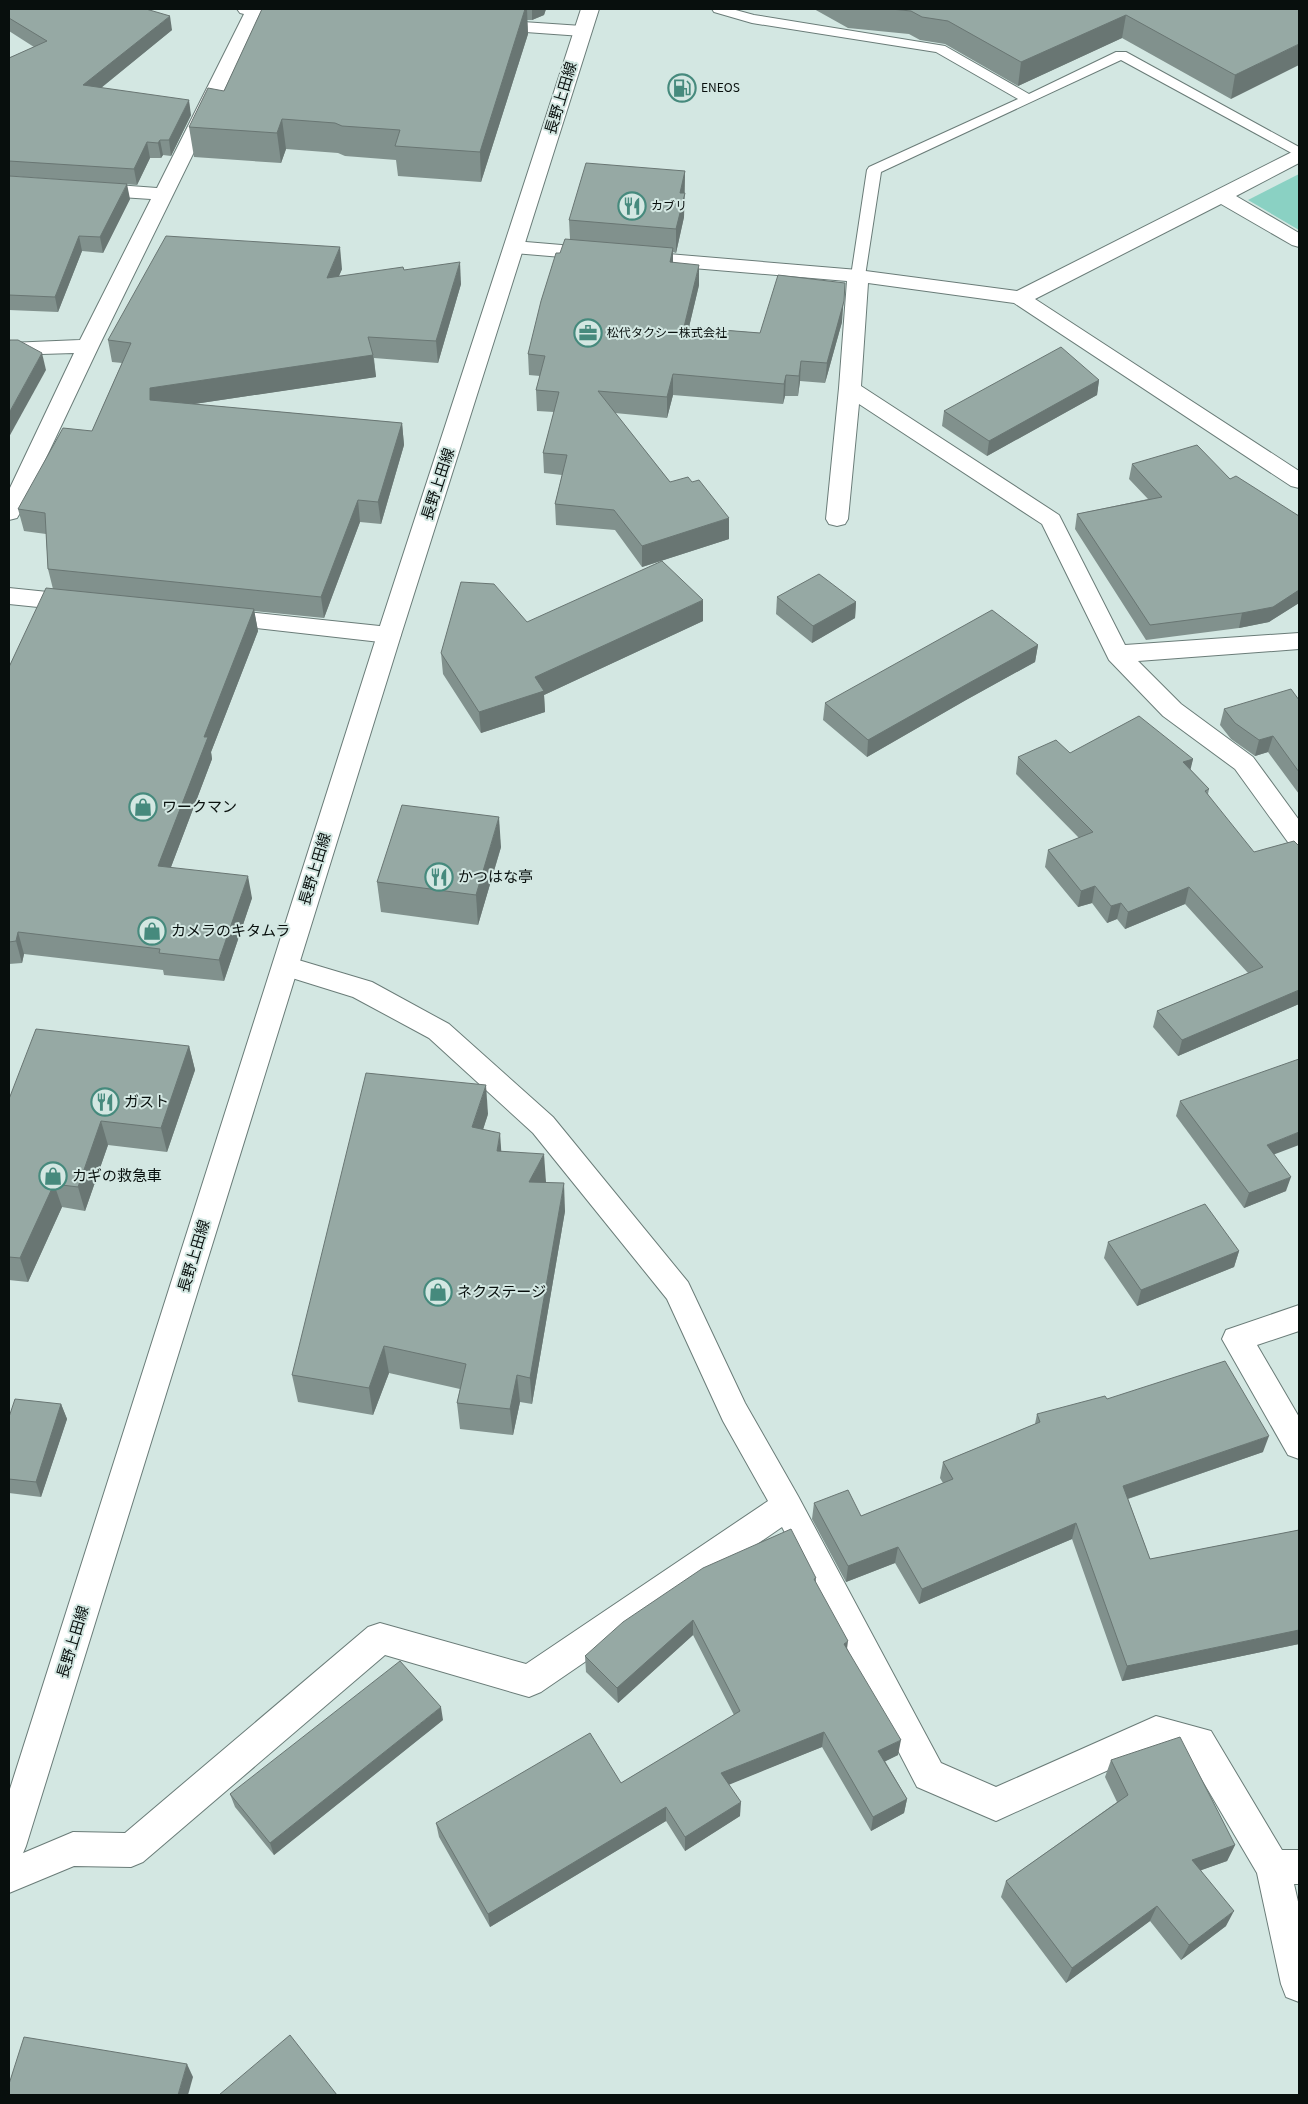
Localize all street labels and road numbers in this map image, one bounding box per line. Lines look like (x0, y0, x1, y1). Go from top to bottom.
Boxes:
street label: 長野上田線 (539, 59, 581, 137)
street label: 長野上田線 (415, 445, 458, 522)
street label: 長野上田線 (293, 830, 335, 908)
street label: 長野上田線 (172, 1217, 214, 1295)
street label: 長野上田線 (51, 1603, 93, 1681)

